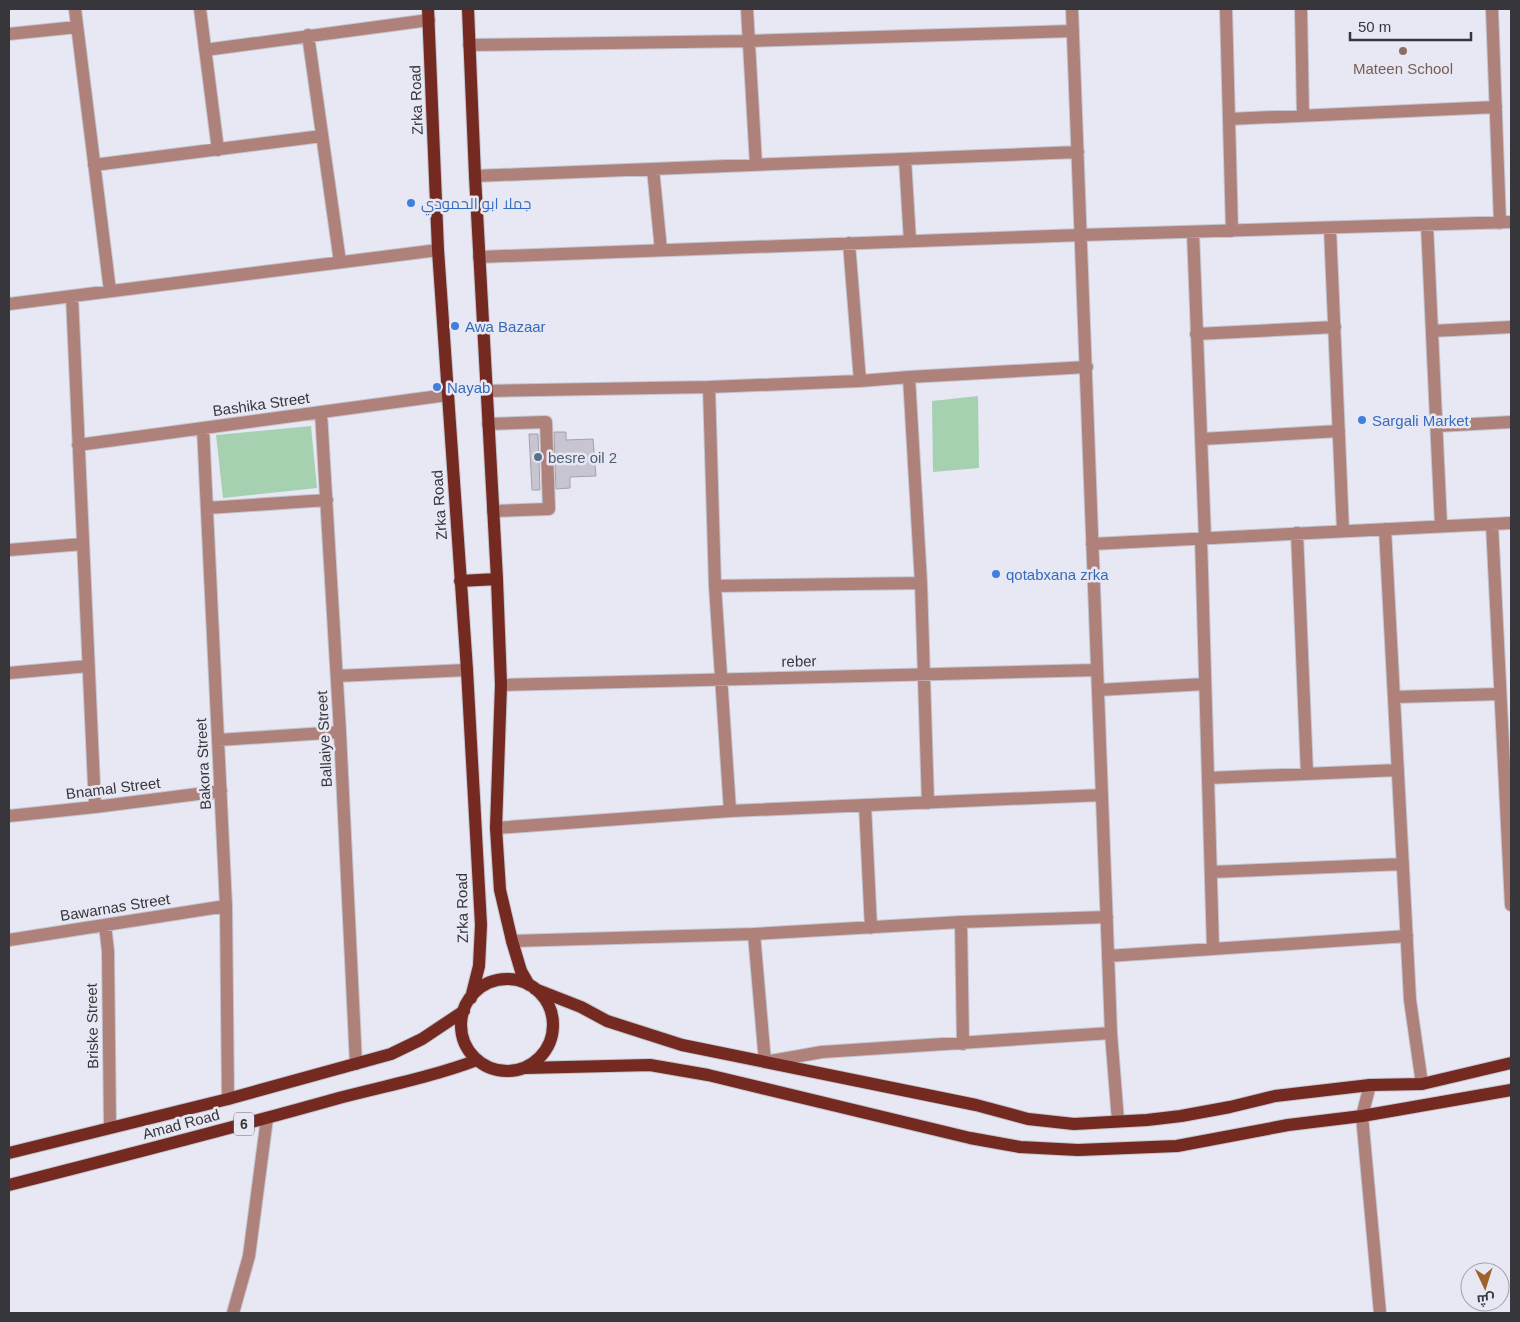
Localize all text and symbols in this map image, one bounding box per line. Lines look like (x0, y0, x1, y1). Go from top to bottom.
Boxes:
scale bar (1350, 10, 1471, 42)
text: 50 m (1358, 18, 1391, 35)
marker: Mateen School (1397, 45, 1409, 57)
place label: Mateen School (1353, 60, 1453, 77)
street label: Zrka Road (406, 65, 426, 135)
place label: جملا ابو الحمودي (421, 195, 531, 216)
marker: جملا ابو الحمودي (405, 197, 417, 209)
place label: Awa Bazaar (465, 318, 546, 335)
marker: Awa Bazaar (449, 320, 461, 332)
place label: Nayab (447, 379, 490, 396)
marker: Nayab (431, 381, 443, 393)
street label: Bashika Street (212, 389, 311, 419)
place label: Sargali Market (1372, 412, 1470, 429)
marker: Sargali Market (1356, 414, 1368, 426)
place label: besre oil 2 (548, 449, 617, 466)
marker: besre oil 2 (532, 451, 544, 463)
street label: Zrka Road (428, 469, 450, 541)
place label: qotabxana zrka (1006, 566, 1109, 583)
marker: qotabxana zrka (990, 568, 1002, 580)
street label: reber (781, 652, 817, 670)
street label: Ballaiye Street (313, 689, 335, 788)
street label: Bakora Street (192, 717, 214, 810)
street label: Bnamal Street (65, 774, 162, 802)
street label: Zrka Road (453, 873, 471, 943)
street label: Bawarnas Street (59, 890, 172, 924)
street label: Briske Street (83, 982, 101, 1069)
street label: Amad Road (141, 1106, 221, 1142)
road number: 6 (234, 1112, 254, 1136)
north arrow (1460, 1262, 1510, 1312)
text: ش (1476, 1290, 1495, 1309)

